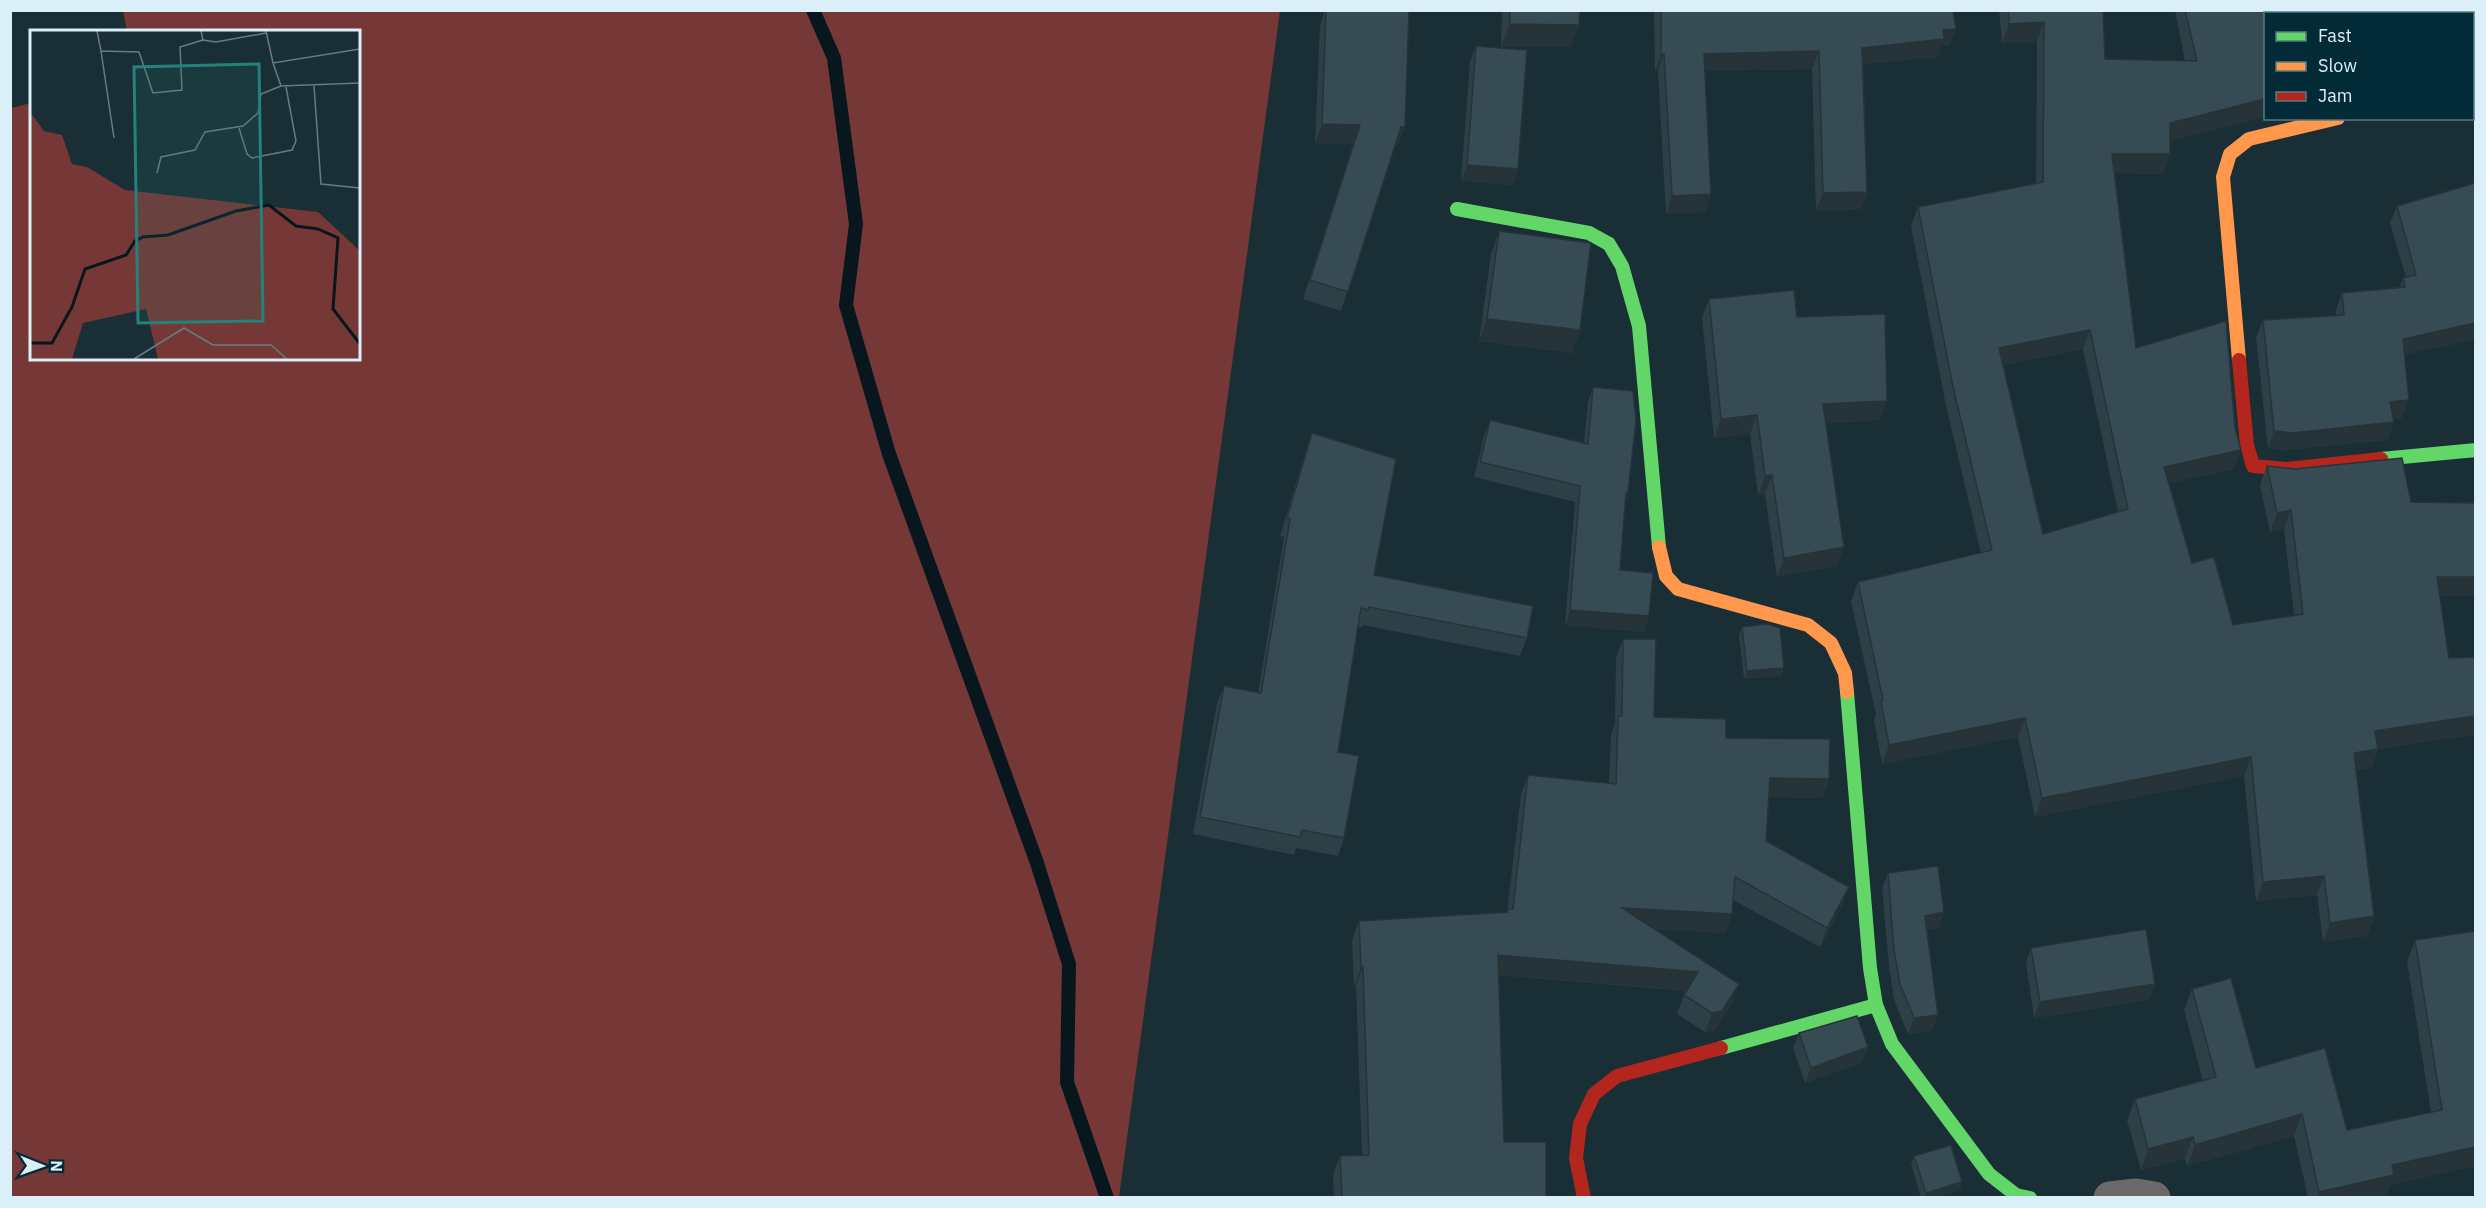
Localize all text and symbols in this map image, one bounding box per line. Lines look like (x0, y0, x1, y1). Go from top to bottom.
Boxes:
legend (2264, 12, 2474, 120)
text: Fast (2318, 24, 2352, 47)
inset map (30, 30, 360, 360)
text: Slow (2318, 54, 2357, 77)
text: Jam (2318, 84, 2353, 107)
north arrow (12, 1136, 72, 1196)
text: N (47, 1160, 67, 1172)

